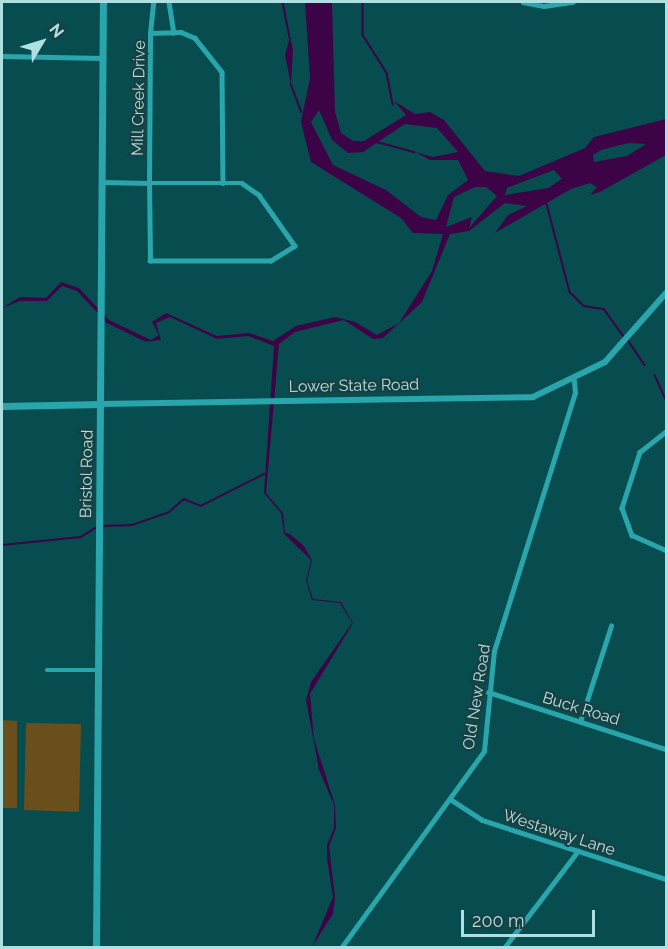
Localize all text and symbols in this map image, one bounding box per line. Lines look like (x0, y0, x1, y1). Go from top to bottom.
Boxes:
north arrow (12, 12, 72, 72)
text: N (45, 20, 68, 41)
street label: Mill Creek Drive (128, 40, 150, 156)
street label: Lower State Road (288, 375, 420, 397)
street label: Bristol Road (77, 429, 97, 519)
street label: Old New Road (459, 643, 495, 751)
street label: Buck Road (540, 688, 622, 730)
street label: Westaway Lane (500, 806, 618, 860)
scale bar (464, 898, 598, 936)
text: 200 m (472, 910, 525, 931)

